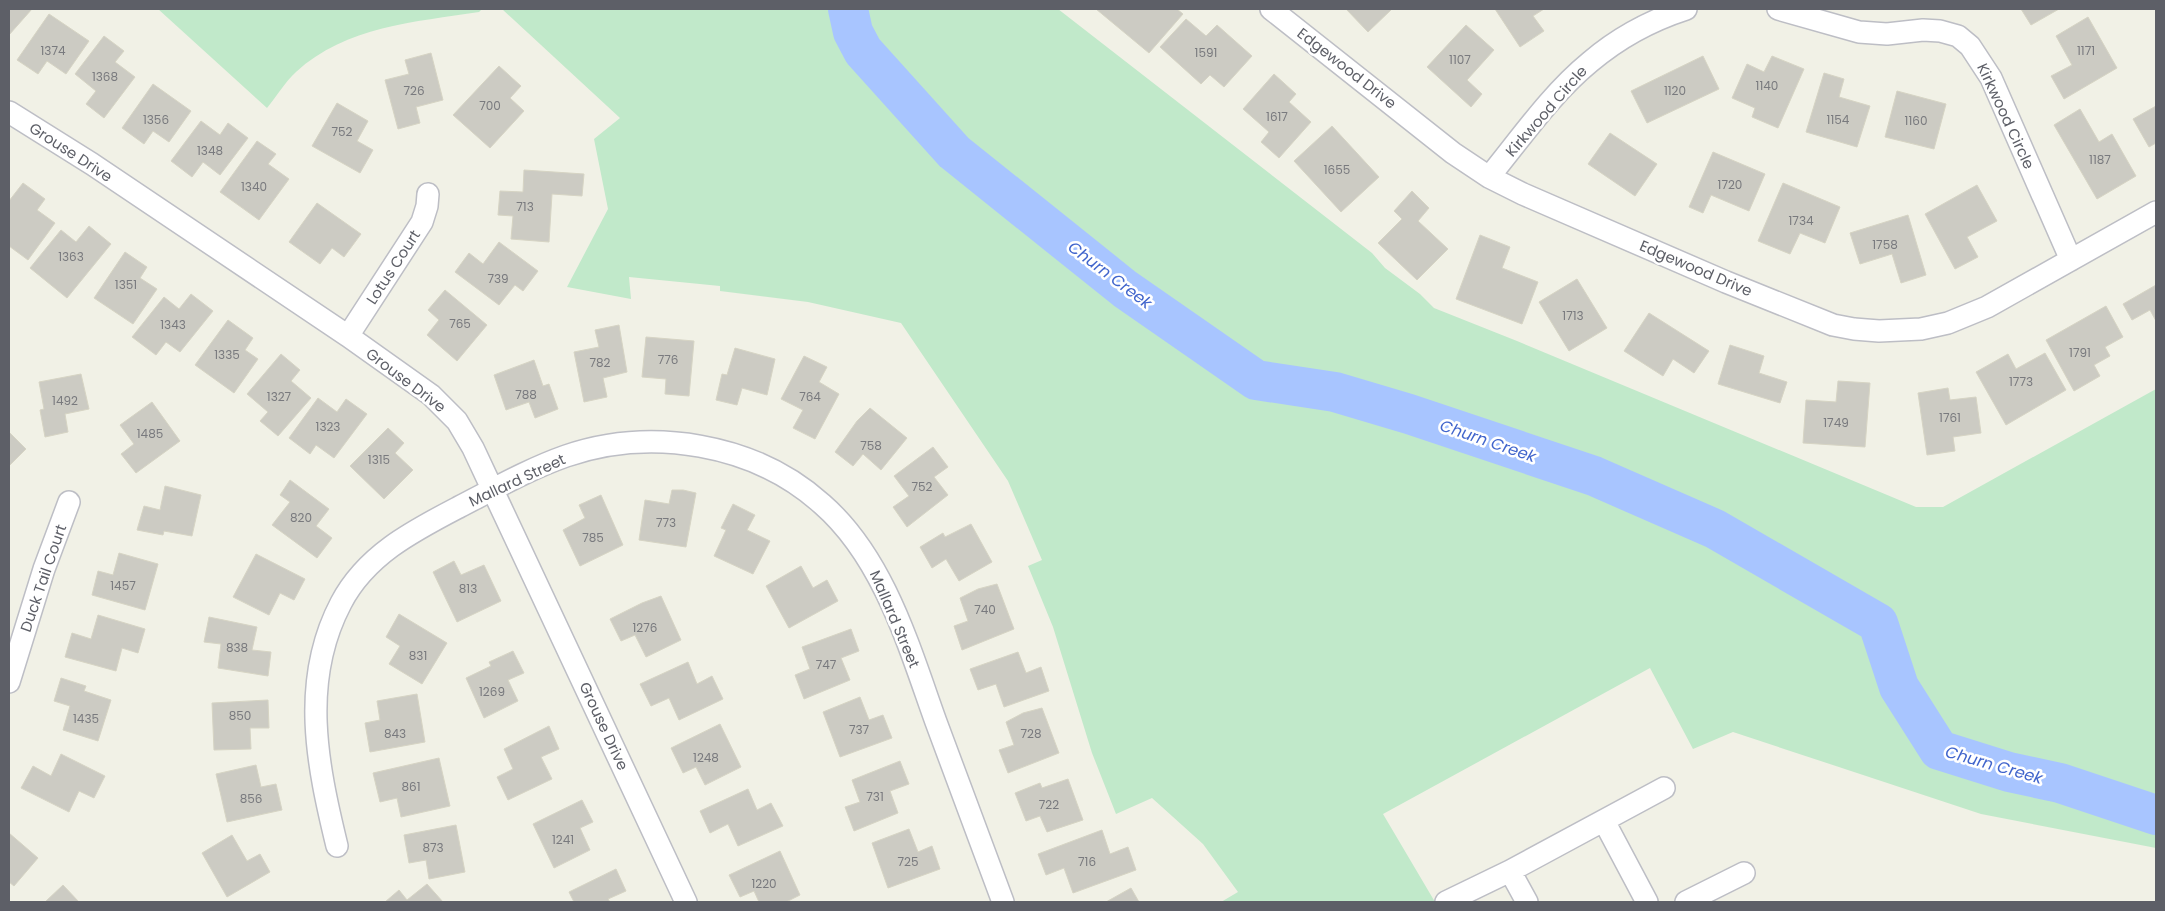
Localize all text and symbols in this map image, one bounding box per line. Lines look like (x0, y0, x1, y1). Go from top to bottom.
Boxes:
street label: Edgewood Drive (1293, 23, 1401, 113)
house number: 1374 (40, 42, 66, 59)
house number: 1171 (2077, 42, 2095, 59)
house number: 1591 (1195, 44, 1217, 61)
house number: 1107 (1449, 51, 1471, 68)
street label: Kirkwood Circle (1972, 60, 2040, 172)
street label: Kirkwood Circle (1500, 61, 1592, 161)
house number: 1368 (92, 68, 118, 85)
house number: 1140 (1756, 77, 1778, 94)
house number: 726 (403, 82, 425, 99)
house number: 1120 (1664, 82, 1686, 99)
house number: 700 (479, 97, 501, 114)
house number: 1617 (1266, 108, 1288, 125)
house number: 1356 (143, 111, 169, 128)
house number: 1154 (1827, 111, 1850, 128)
house number: 1160 (1905, 112, 1927, 129)
street label: Grouse Drive (25, 117, 117, 187)
house number: 752 (332, 123, 353, 140)
house number: 1348 (197, 142, 223, 159)
house number: 1187 (2089, 151, 2111, 168)
house number: 1655 (1324, 161, 1350, 178)
house number: 1720 (1718, 176, 1742, 193)
house number: 1340 (241, 178, 267, 195)
house number: 713 (516, 198, 534, 215)
house number: 1734 (1788, 212, 1814, 229)
street label: Lotus Court (361, 226, 425, 308)
street label: Edgewood Drive (1636, 235, 1756, 301)
water label: Churn Creek (1063, 236, 1158, 315)
house number: 1758 (1872, 236, 1898, 253)
house number: 1363 (58, 248, 84, 265)
house number: 739 (487, 270, 509, 287)
house number: 1351 (115, 276, 137, 293)
house number: 1713 (1562, 307, 1584, 324)
house number: 765 (449, 315, 471, 332)
house number: 1343 (160, 316, 186, 333)
street label: Grouse Drive (362, 343, 450, 417)
house number: 1791 (2069, 344, 2091, 361)
house number: 1335 (214, 346, 240, 363)
house number: 776 (658, 351, 678, 368)
house number: 782 (589, 354, 611, 371)
house number: 1773 (2009, 373, 2033, 390)
house number: 788 (515, 386, 537, 403)
house number: 1327 (267, 388, 292, 405)
house number: 764 (799, 388, 821, 405)
house number: 1492 (52, 392, 78, 409)
house number: 1761 (1939, 409, 1961, 426)
water label: Churn Creek (1437, 414, 1540, 468)
house number: 1749 (1823, 414, 1849, 431)
house number: 1323 (316, 418, 340, 435)
house number: 1485 (137, 425, 163, 442)
house number: 758 (860, 437, 882, 454)
street label: Mallard Street (465, 448, 569, 512)
house number: 1315 (368, 451, 390, 468)
house number: 752 (912, 478, 933, 495)
house number: 820 (290, 509, 312, 526)
house number: 773 (656, 514, 676, 531)
street label: Duck Tail Court (15, 521, 71, 635)
house number: 785 (582, 529, 604, 546)
street label: Mallard Street (865, 567, 925, 671)
house number: 1457 (110, 577, 136, 594)
house number: 813 (459, 580, 477, 597)
house number: 740 (974, 601, 996, 618)
house number: 1276 (633, 619, 657, 636)
house number: 838 (226, 639, 248, 656)
house number: 831 (409, 647, 427, 664)
house number: 747 (816, 656, 837, 673)
street label: Grouse Drive (574, 678, 634, 774)
house number: 1269 (479, 683, 505, 700)
house number: 850 (229, 707, 251, 724)
house number: 1435 (73, 710, 99, 727)
house number: 737 (849, 721, 870, 738)
house number: 843 (384, 725, 406, 742)
house number: 728 (1020, 725, 1042, 742)
water label: Churn Creek (1943, 740, 2046, 790)
house number: 1248 (693, 749, 719, 766)
house number: 861 (401, 778, 421, 795)
house number: 731 (866, 788, 884, 805)
house number: 856 (240, 790, 262, 807)
house number: 722 (1039, 796, 1059, 813)
house number: 1241 (552, 831, 574, 848)
house number: 873 (422, 839, 444, 856)
house number: 725 (898, 853, 919, 870)
house number: 716 (1078, 853, 1096, 870)
house number: 1220 (751, 875, 777, 892)

